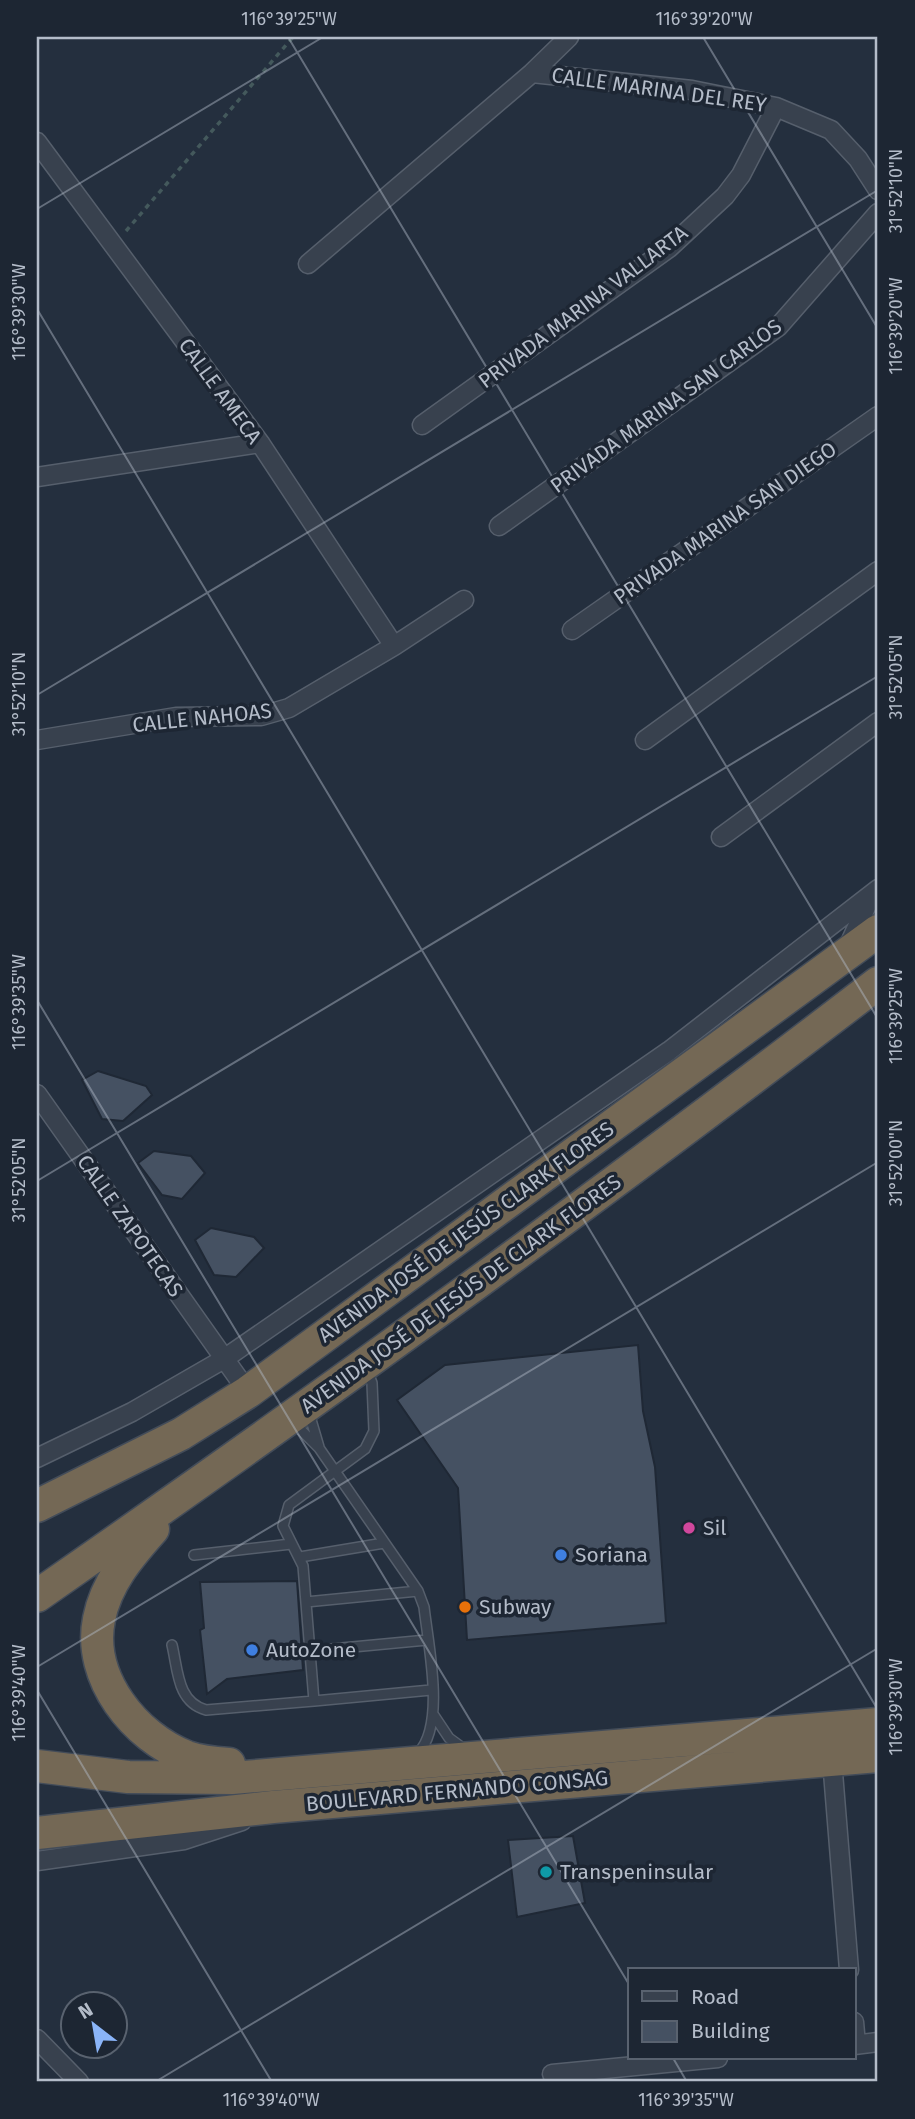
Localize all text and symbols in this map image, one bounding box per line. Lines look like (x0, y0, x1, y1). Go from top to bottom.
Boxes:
text: 116°39'25"W (241, 8, 337, 30)
text: 116°39'20"W (655, 8, 753, 30)
street label: CALLE MARINA DEL REY (550, 62, 769, 118)
text: 31°52'10"N (885, 149, 907, 233)
street label: PRIVADA MARINA VALLARTA (473, 220, 693, 394)
text: 116°39'30"W (8, 263, 30, 361)
text: 116°39'20"W (885, 277, 907, 375)
street label: PRIVADA MARINA SAN CARLOS (545, 313, 787, 499)
street label: CALLE AMECA (173, 333, 267, 449)
street label: PRIVADA MARINA SAN DIEGO (608, 436, 842, 610)
text: 31°52'05"N (885, 634, 907, 720)
text: 31°52'10"N (8, 652, 30, 736)
street label: CALLE NAHOAS (131, 698, 273, 738)
text: 116°39'35"W (8, 954, 30, 1050)
text: 116°39'25"W (885, 968, 907, 1064)
street label: AVENIDA JOSÉ DE JESÚS CLARK FLORES (313, 1116, 619, 1348)
text: 31°52'00"N (885, 1120, 907, 1206)
text: 31°52'05"N (8, 1137, 30, 1223)
street label: CALLE ZAPOTECAS (71, 1150, 189, 1302)
street label: AVENIDA JOSÉ DE JESÚS DE CLARK FLORES (296, 1169, 626, 1419)
place label: Sil (703, 1515, 727, 1541)
marker: Sil (681, 1520, 697, 1536)
place label: Soriana (575, 1542, 648, 1568)
marker: Soriana (553, 1547, 569, 1563)
place label: Subway (479, 1594, 552, 1620)
marker: Subway (457, 1599, 473, 1615)
place label: AutoZone (266, 1637, 356, 1663)
marker: AutoZone (244, 1642, 260, 1658)
text: 116°39'40"W (8, 1644, 30, 1742)
text: 116°39'30"W (885, 1658, 907, 1756)
street label: BOULEVARD FERNANDO CONSAG (305, 1765, 609, 1817)
place label: Transpeninsular (560, 1859, 713, 1885)
marker: Transpeninsular (538, 1864, 554, 1880)
legend (628, 1968, 856, 2060)
text: Road (691, 1984, 739, 2010)
north arrow (60, 1990, 130, 2060)
text: N (74, 1998, 97, 2024)
text: Building (691, 2018, 770, 2044)
text: 116°39'40"W (222, 2089, 320, 2111)
text: 116°39'35"W (638, 2089, 734, 2111)

